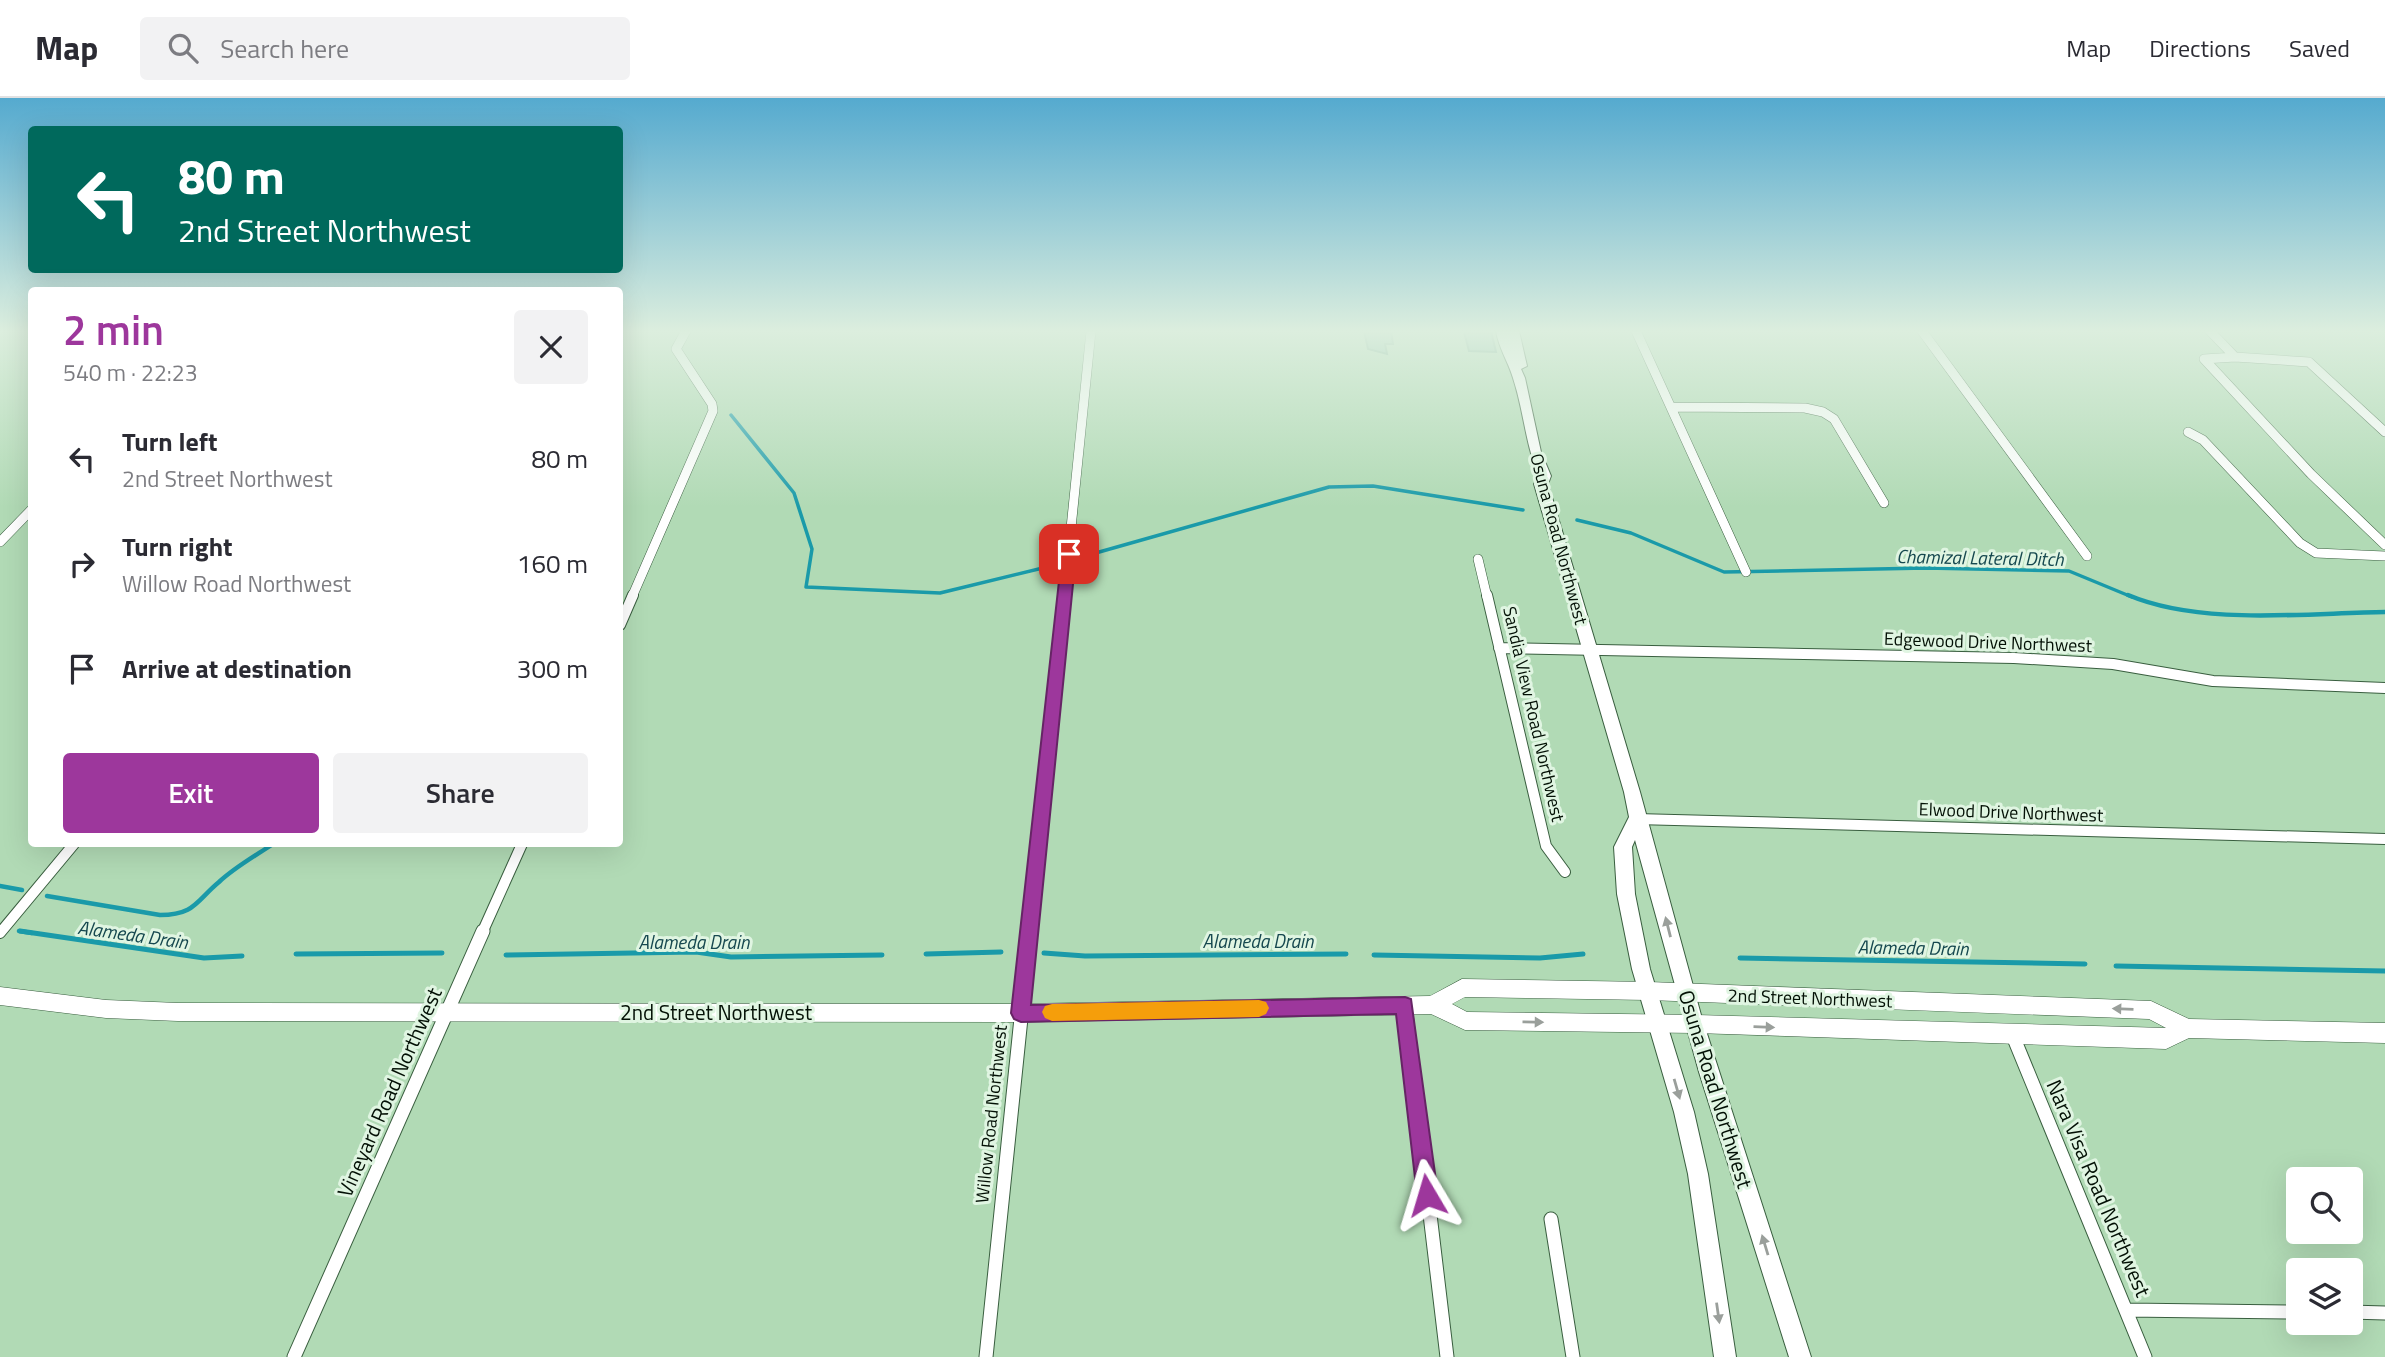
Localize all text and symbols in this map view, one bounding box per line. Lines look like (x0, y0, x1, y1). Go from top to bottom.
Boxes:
search box (140, 17, 630, 80)
text: Map (35, 23, 98, 73)
icon: search (164, 29, 202, 67)
text: Search here (220, 29, 349, 68)
text: Map (2066, 30, 2111, 66)
text: Directions (2149, 30, 2251, 66)
text: Saved (2289, 30, 2350, 66)
text: 80 m (178, 138, 285, 213)
icon: left (63, 154, 154, 245)
text: 2nd Street Northwest (178, 206, 471, 254)
text: 2 min (63, 297, 164, 361)
button: close (514, 310, 588, 384)
text: 540 m · 22:23 (63, 355, 198, 390)
text: Turn left (122, 422, 217, 461)
text: 80 m (531, 439, 588, 478)
icon: left (63, 440, 101, 478)
street label: Osuna Road Northwest (1523, 450, 1595, 628)
text: 2nd Street Northwest (122, 461, 332, 496)
pin (1039, 524, 1099, 584)
text: Turn right (122, 527, 233, 566)
icon: arrive (1050, 535, 1088, 573)
water label: Chamizal Lateral Ditch (1896, 541, 2064, 573)
text: 160 m (517, 544, 588, 583)
icon: right (63, 545, 101, 583)
text: Willow Road Northwest (122, 566, 351, 601)
street label: Sandia View Road Northwest (1496, 604, 1572, 825)
street label: Edgewood Drive Northwest (1884, 625, 2093, 659)
text: Arrive at destination (122, 649, 352, 688)
text: 300 m (517, 649, 588, 688)
icon: arrive (63, 650, 101, 688)
button: Exit (63, 753, 319, 833)
button: Share (333, 753, 588, 833)
street label: Elwood Drive Northwest (1918, 795, 2104, 829)
water label: Alameda Drain (76, 912, 190, 956)
one-way arrow (1662, 916, 1673, 938)
water label: Alameda Drain (1203, 926, 1314, 955)
water label: Alameda Drain (639, 927, 750, 956)
water label: Alameda Drain (1857, 932, 1969, 962)
street label: Vineyard Road Northwest (328, 981, 450, 1202)
street label: 2nd Street Northwest (1727, 982, 1893, 1014)
street label: Osuna Road Northwest (1671, 986, 1762, 1193)
street label: 2nd Street Northwest (620, 996, 813, 1028)
one-way arrow (2112, 1003, 2134, 1014)
one-way arrow (1523, 1016, 1545, 1028)
one-way arrow (1753, 1021, 1775, 1032)
street label: Willow Road Northwest (968, 1023, 1014, 1205)
street label: Nara Visa Road Northwest (2039, 1074, 2160, 1302)
one-way arrow (1673, 1079, 1683, 1100)
position arrow (1390, 1158, 1464, 1232)
map controls (2286, 1167, 2363, 1335)
button: search (2286, 1167, 2363, 1244)
one-way arrow (1759, 1234, 1770, 1255)
button: layers (2286, 1258, 2363, 1335)
one-way arrow (1712, 1302, 1723, 1324)

